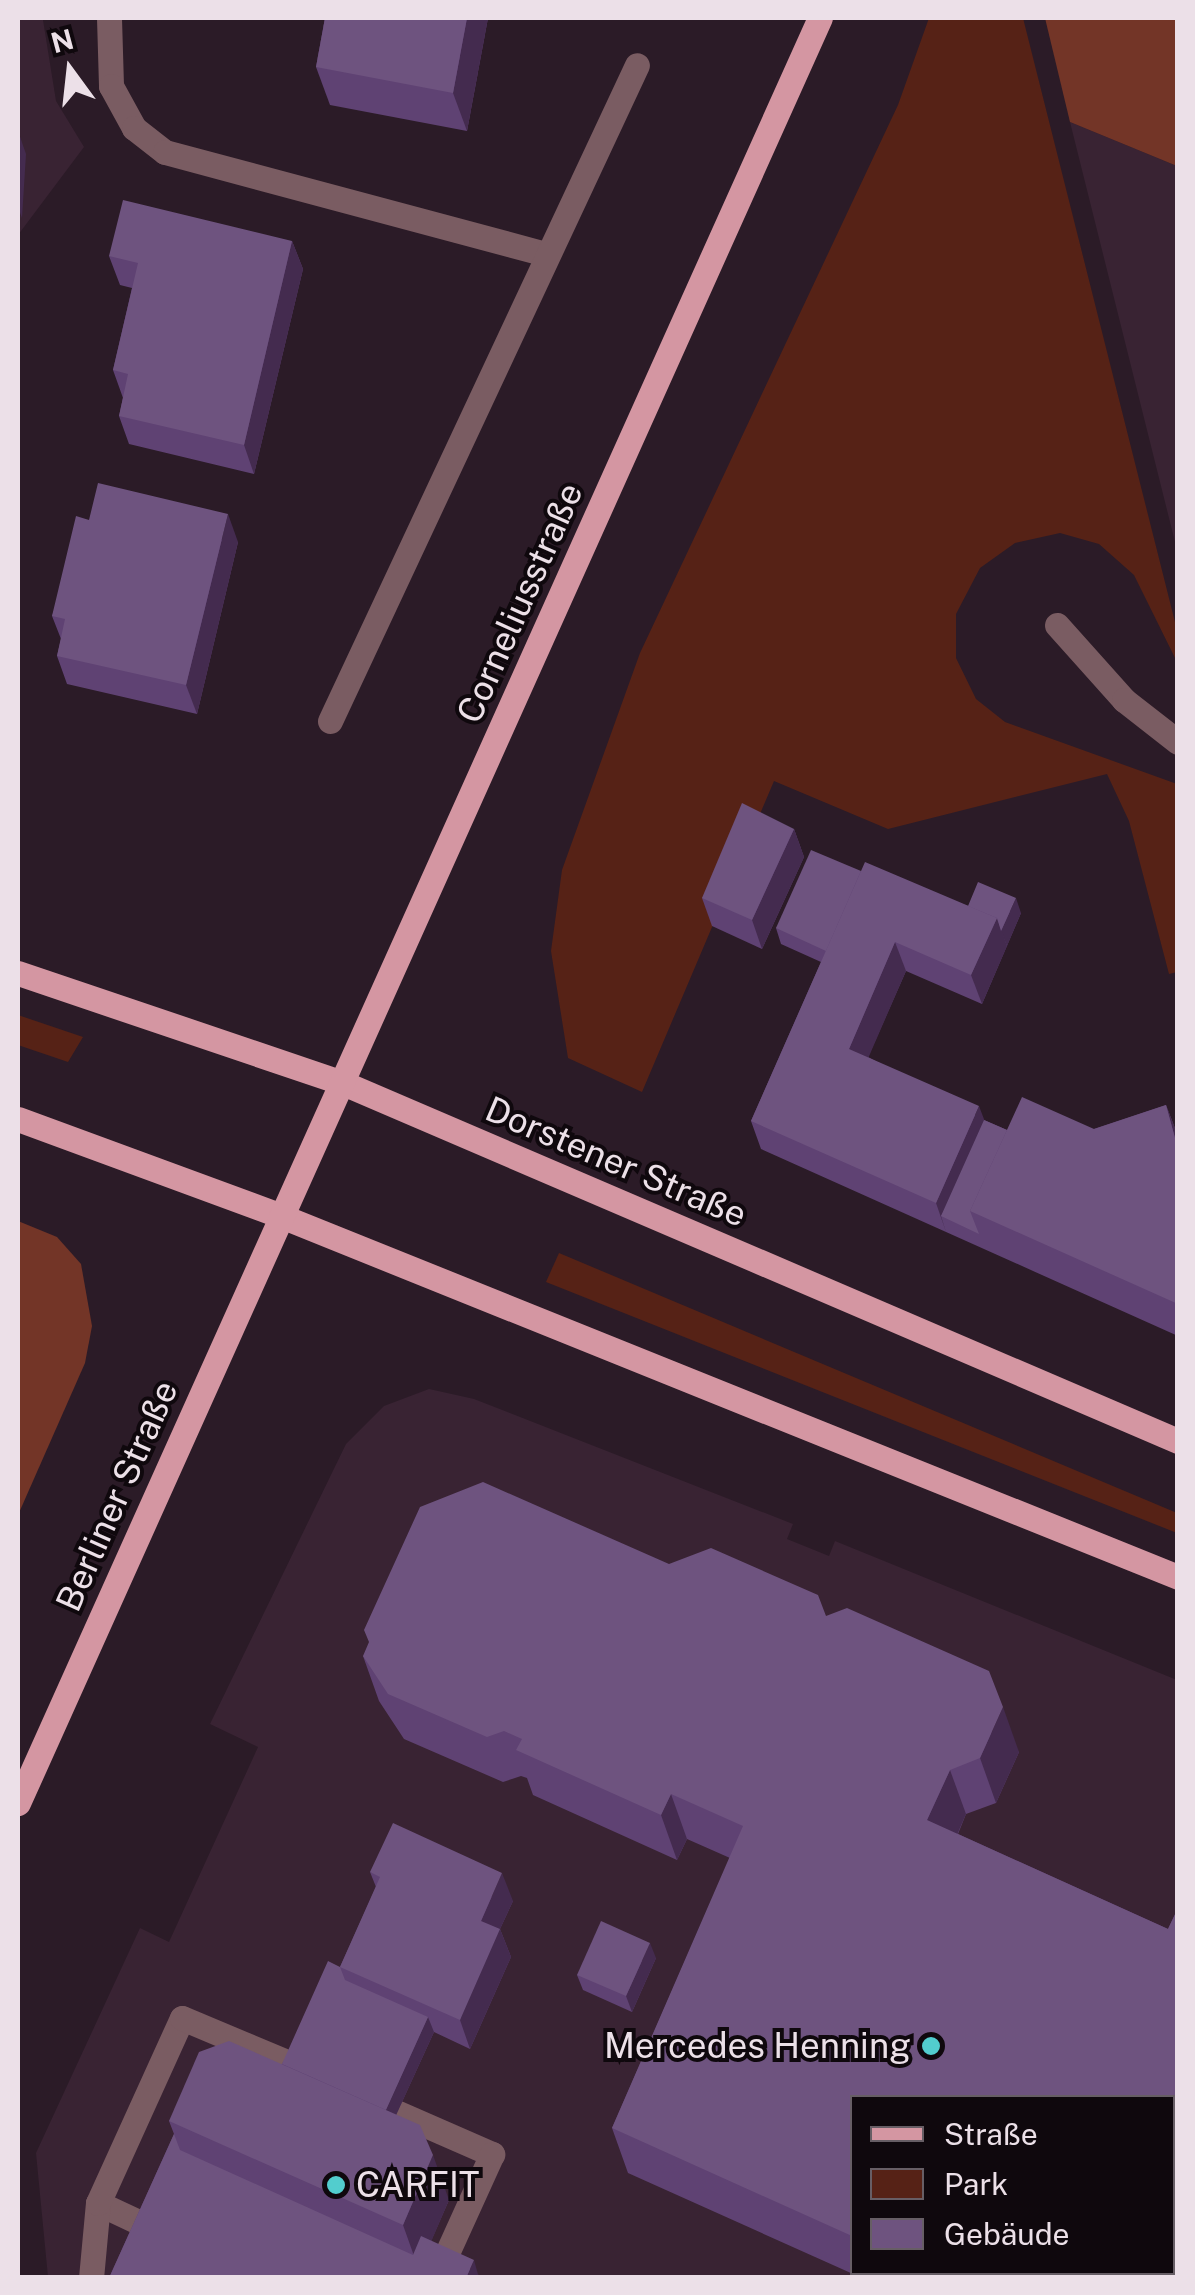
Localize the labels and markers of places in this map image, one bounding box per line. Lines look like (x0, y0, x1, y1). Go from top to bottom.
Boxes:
place label: Mercedes Henning (604, 2025, 911, 2067)
marker: Mercedes Henning (920, 2035, 942, 2057)
place label: CARFIT (356, 2164, 480, 2206)
marker: CARFIT (325, 2174, 347, 2196)

